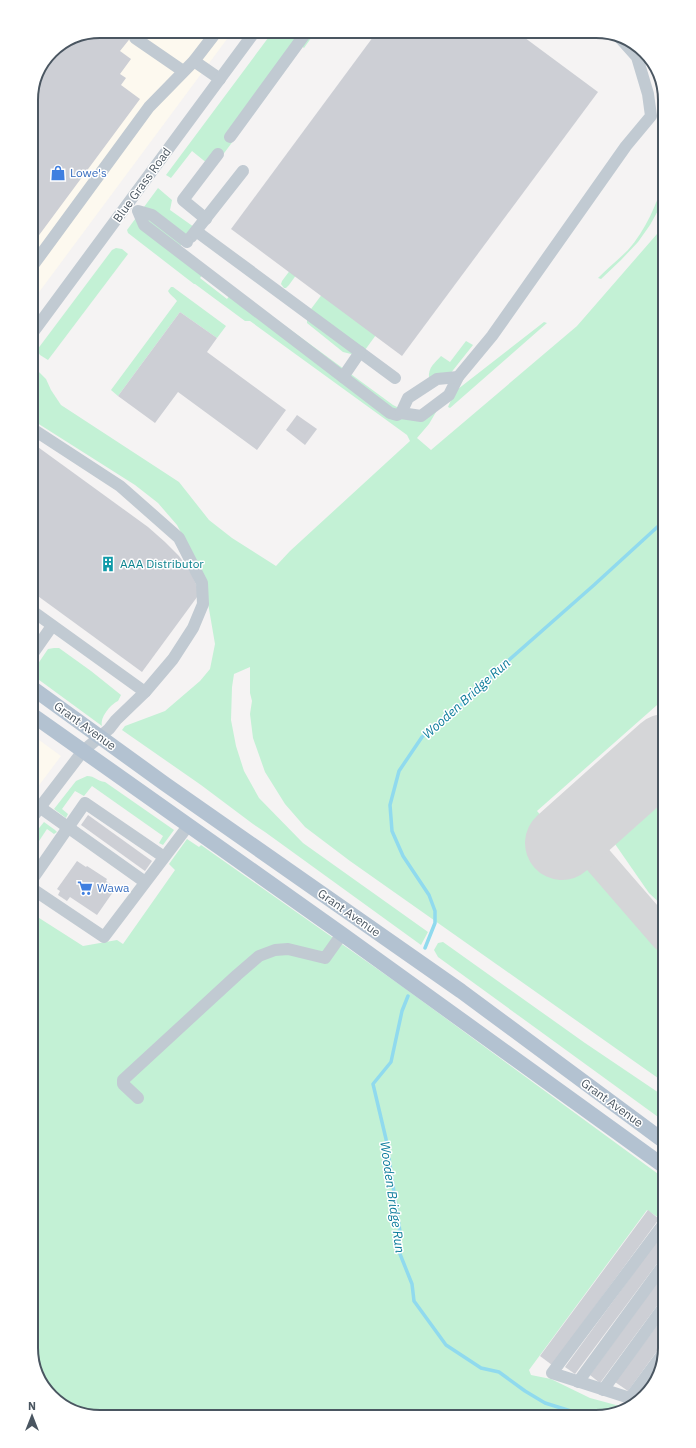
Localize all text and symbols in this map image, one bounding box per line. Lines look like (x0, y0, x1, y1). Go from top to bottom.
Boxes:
street label: Blue Grass Road (110, 145, 174, 225)
shop icon: Lowe's (49, 164, 67, 182)
place label: Lowe's (70, 165, 107, 180)
building icon: AAA Distributor (99, 555, 117, 573)
place label: AAA Distributor (120, 556, 204, 571)
water label: Wooden Bridge Run (419, 654, 514, 742)
street label: Grant Avenue (51, 698, 120, 753)
supermarket icon: Wawa (76, 879, 94, 897)
place label: Wawa (97, 880, 130, 895)
street label: Grant Avenue (315, 885, 384, 940)
street label: Grant Avenue (578, 1075, 647, 1130)
water label: Wooden Bridge Run (376, 1140, 409, 1254)
north arrow (12, 1396, 52, 1436)
text: N (28, 1399, 36, 1413)

